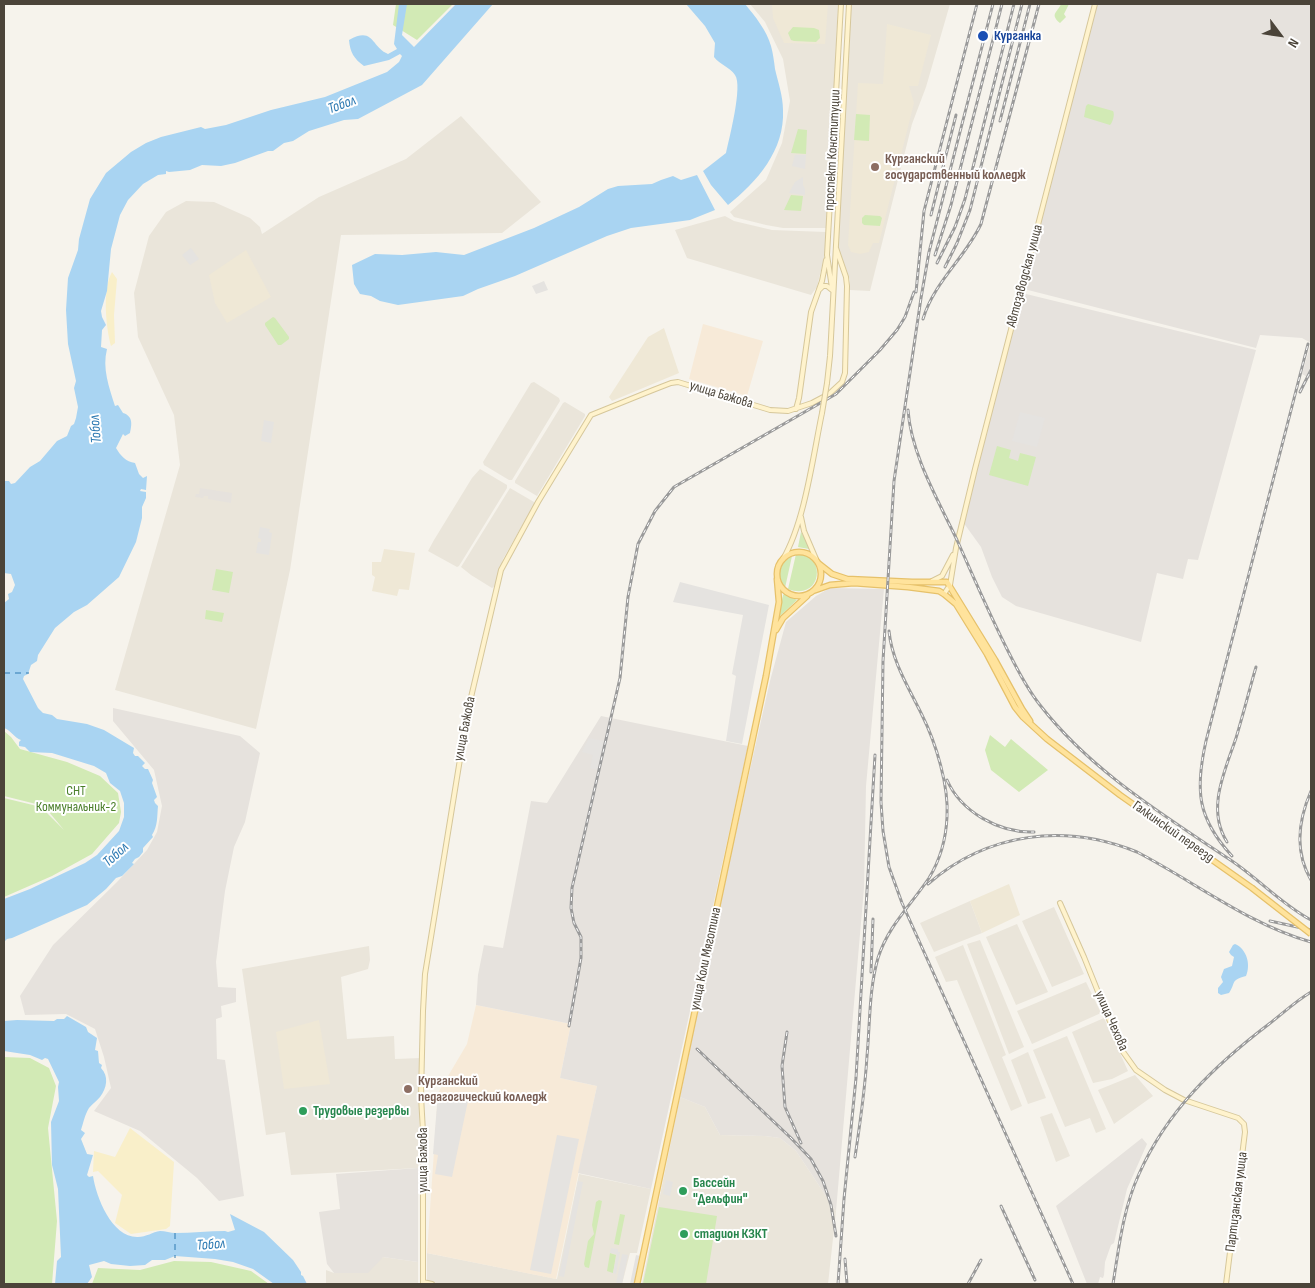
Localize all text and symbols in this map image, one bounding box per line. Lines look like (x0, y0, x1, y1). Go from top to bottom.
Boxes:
north arrow (1255, 10, 1305, 60)
place label: Курганка (994, 28, 1041, 44)
marker: Курганка (976, 29, 990, 43)
text: N (1284, 35, 1303, 51)
street label: проспект Конституции (821, 89, 845, 211)
water label: Тобол (326, 92, 358, 118)
place label: Курганский государственный колледж (885, 151, 1026, 184)
marker: Курганский государственный колледж (869, 161, 881, 173)
street label: Автозаводская улица (1003, 223, 1047, 329)
street label: улица Бажова (687, 377, 755, 413)
water label: Тобол (86, 414, 106, 444)
street label: улица Бажова (451, 695, 479, 763)
park label: СНТ Коммунальник-2 (36, 783, 116, 816)
street label: Галкинский переезд (1129, 798, 1217, 866)
water label: Тобол (99, 839, 133, 871)
street label: улица Коли Мяготина (687, 906, 725, 1012)
street label: улица Чехова (1090, 988, 1132, 1054)
place label: Курганский педагогический колледж (418, 1073, 547, 1106)
marker: Курганский педагогический колледж (402, 1083, 414, 1095)
place label: Трудовые резервы (313, 1103, 409, 1119)
marker: Трудовые резервы (297, 1105, 309, 1117)
street label: улица Бажова (415, 1127, 431, 1193)
street label: Партизанская улица (1223, 1151, 1251, 1253)
place label: Бассейн "Дельфин" (693, 1175, 748, 1208)
marker: Бассейн "Дельфин" (677, 1185, 689, 1197)
place label: стадион КЗКТ (694, 1226, 768, 1242)
marker: стадион КЗКТ (678, 1228, 690, 1240)
water label: Тобол (196, 1235, 226, 1255)

